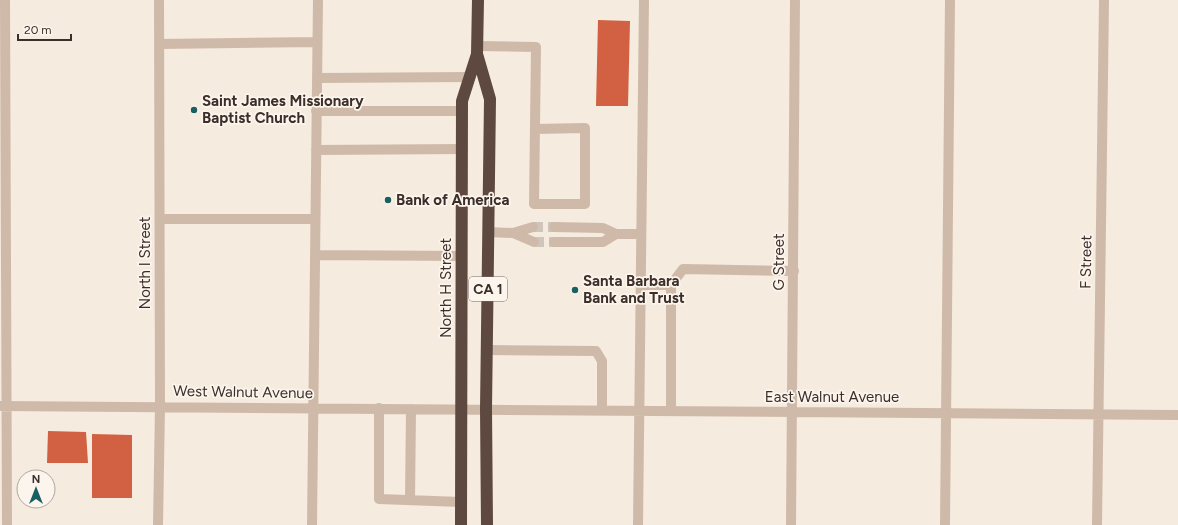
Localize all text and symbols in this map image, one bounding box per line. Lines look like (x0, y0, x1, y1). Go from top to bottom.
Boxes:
scale bar (18, 16, 71, 42)
text: 20 m (24, 23, 52, 37)
place label: Saint James Missionary Baptist Church (202, 92, 364, 127)
marker: Saint James Missionary Baptist Church (189, 105, 199, 115)
place label: Bank of America (396, 191, 509, 209)
marker: Bank of America (383, 195, 393, 205)
street label: North I Street (136, 216, 154, 309)
street label: G Street (770, 233, 788, 291)
street label: F Street (1077, 235, 1095, 289)
street label: North H Street (437, 238, 455, 338)
place label: Santa Barbara Bank and Trust (583, 272, 685, 307)
road number: CA 1 (469, 277, 507, 301)
marker: Santa Barbara Bank and Trust (570, 285, 580, 295)
street label: West Walnut Avenue (173, 382, 313, 402)
street label: East Walnut Avenue (765, 388, 899, 406)
north arrow (16, 469, 56, 509)
text: N (32, 473, 40, 486)

